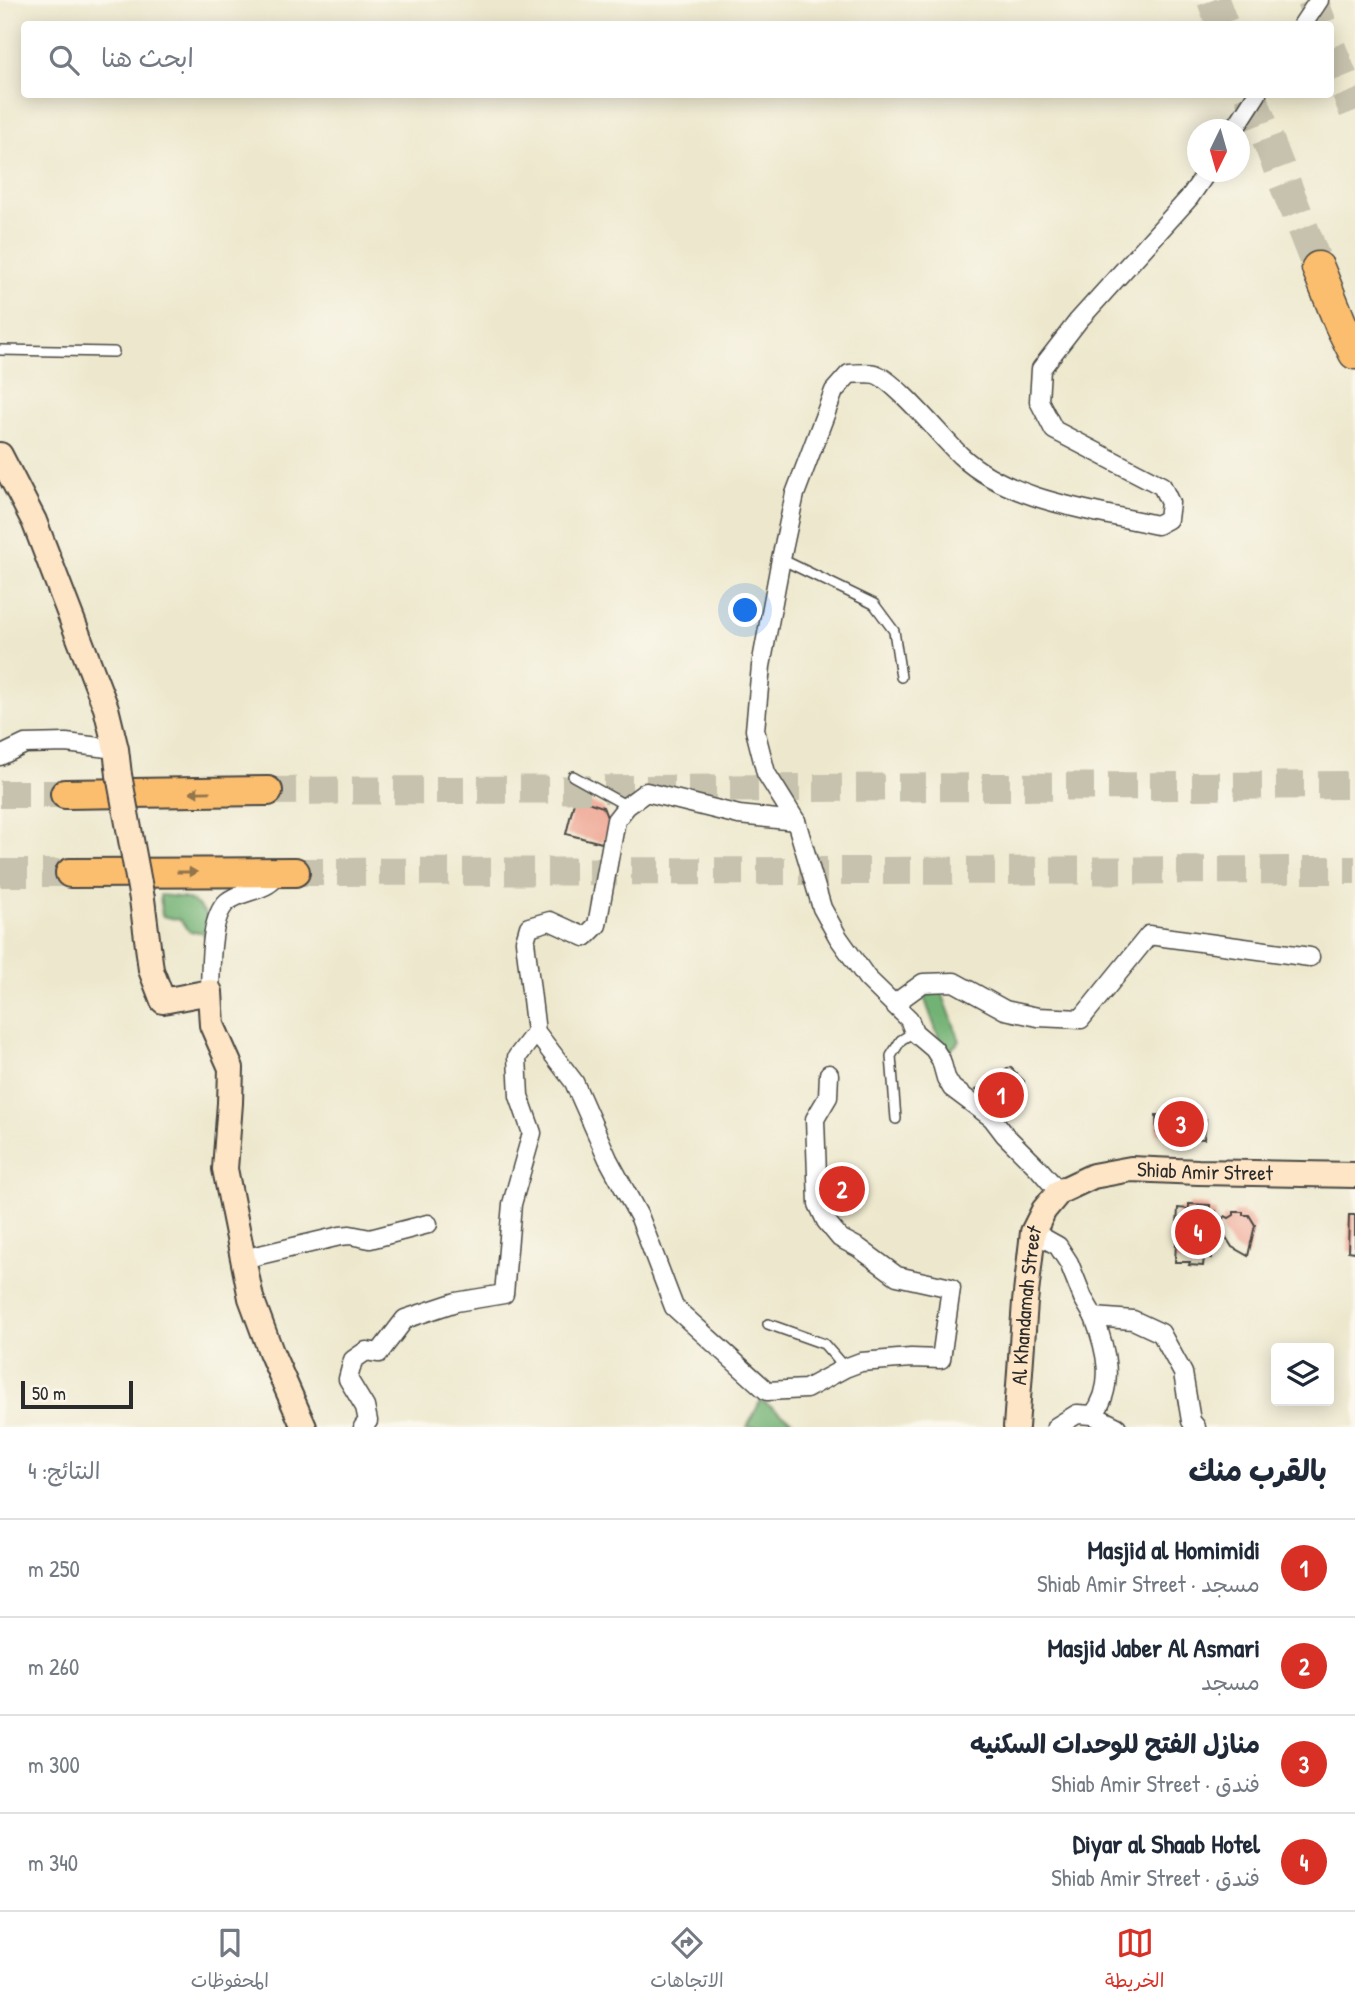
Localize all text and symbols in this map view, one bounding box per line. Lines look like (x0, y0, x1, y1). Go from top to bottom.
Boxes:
search box (21, 21, 1334, 98)
text: ابحث هنا (101, 40, 194, 75)
icon: search (45, 41, 83, 79)
north arrow (1187, 119, 1250, 182)
your location (728, 593, 762, 627)
one-way arrow (189, 786, 211, 798)
one-way arrow (176, 866, 198, 878)
pin: 1 (978, 1069, 1024, 1121)
pin: 3 (1158, 1098, 1204, 1150)
street label: Shiab Amir Street (1136, 1154, 1274, 1187)
pin: 2 (819, 1163, 865, 1215)
pin: 4 (1175, 1206, 1221, 1258)
street label: Al Khandamah Street (1004, 1219, 1049, 1386)
map controls (1271, 1343, 1334, 1406)
button: layers (1271, 1343, 1334, 1406)
scale bar (21, 1378, 133, 1410)
text: 50 m (32, 1380, 66, 1406)
text: بالقرب منك (1189, 1450, 1327, 1490)
text: النتائج: 4 (28, 1455, 100, 1486)
text: Masjid al Homimidi (1088, 1532, 1260, 1567)
text: 250 m (28, 1553, 80, 1584)
text: 1 (1300, 1553, 1308, 1584)
text: مسجد · Shiab Amir Street (1037, 1568, 1260, 1599)
text: Masjid Jaber Al Asmari (1047, 1630, 1260, 1665)
text: 260 m (28, 1651, 79, 1682)
text: 2 (1299, 1651, 1309, 1682)
text: مسجد (1201, 1666, 1260, 1697)
text: منازل الفتح للوحدات السكنيه (970, 1726, 1260, 1761)
text: 300 m (28, 1749, 80, 1780)
text: 3 (1299, 1749, 1309, 1780)
text: فندق · Shiab Amir Street (1051, 1768, 1260, 1799)
text: Diyar al Shaab Hotel (1073, 1826, 1260, 1861)
text: 340 m (28, 1847, 78, 1878)
text: 4 (1300, 1847, 1308, 1878)
text: فندق · Shiab Amir Street (1051, 1862, 1260, 1893)
tab: المحفوظات (191, 1924, 269, 1997)
tab: الاتجاهات (650, 1924, 724, 1997)
tab: الخريطة (1105, 1924, 1164, 1997)

